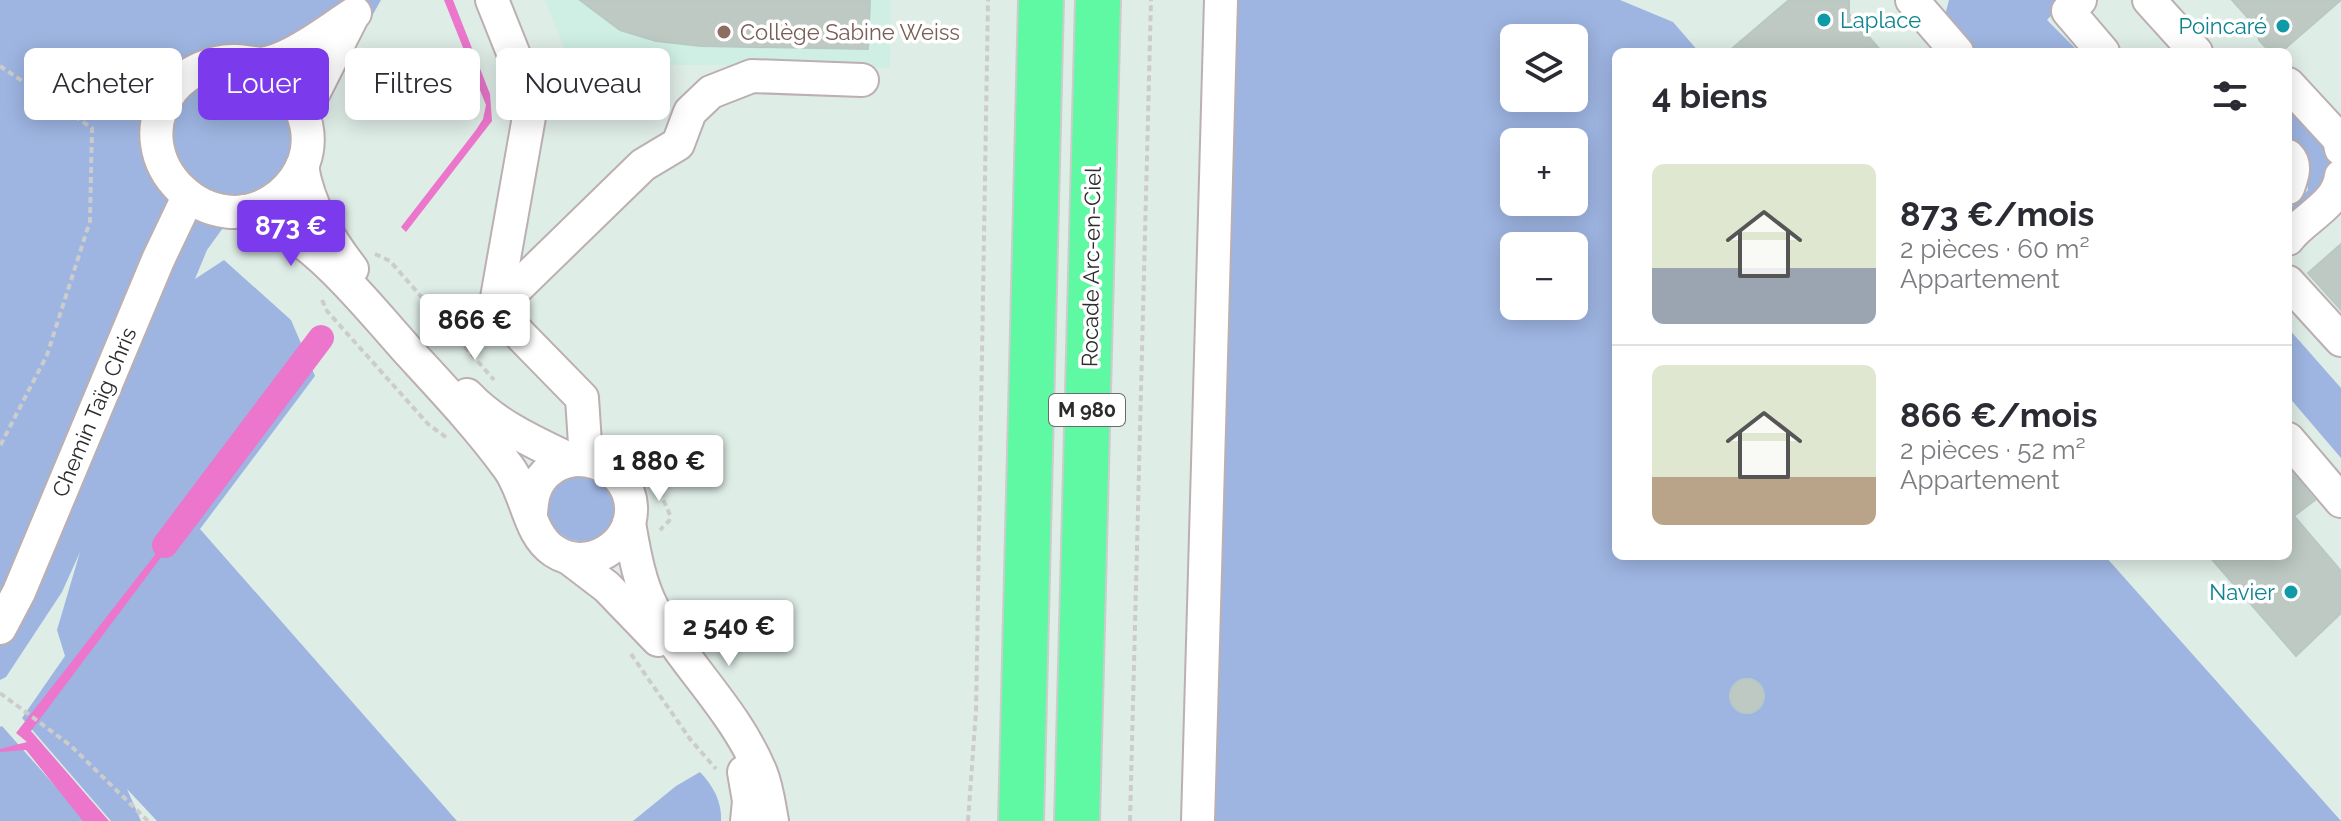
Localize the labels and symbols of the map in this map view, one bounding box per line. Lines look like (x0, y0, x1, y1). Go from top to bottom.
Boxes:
place label: Laplace (1840, 7, 1921, 33)
marker: Laplace (1815, 11, 1833, 29)
place label: Poincaré (2178, 13, 2267, 39)
marker: Poincaré (2274, 17, 2292, 35)
place label: Collège Sabine Weiss (740, 19, 960, 45)
marker: Collège Sabine Weiss (715, 23, 733, 41)
street label: Rocade Arc-en-Ciel (1076, 167, 1106, 367)
pin: 873 € (235, 200, 347, 268)
pin: 866 € (419, 294, 531, 362)
street label: Chemin Taïg Chris (47, 323, 141, 501)
road number: M 980 (1049, 394, 1125, 426)
pin: 1 880 € (585, 435, 733, 503)
place label: Navier (2209, 579, 2275, 605)
marker: Navier (2282, 583, 2300, 601)
pin: 2 540 € (655, 600, 803, 668)

